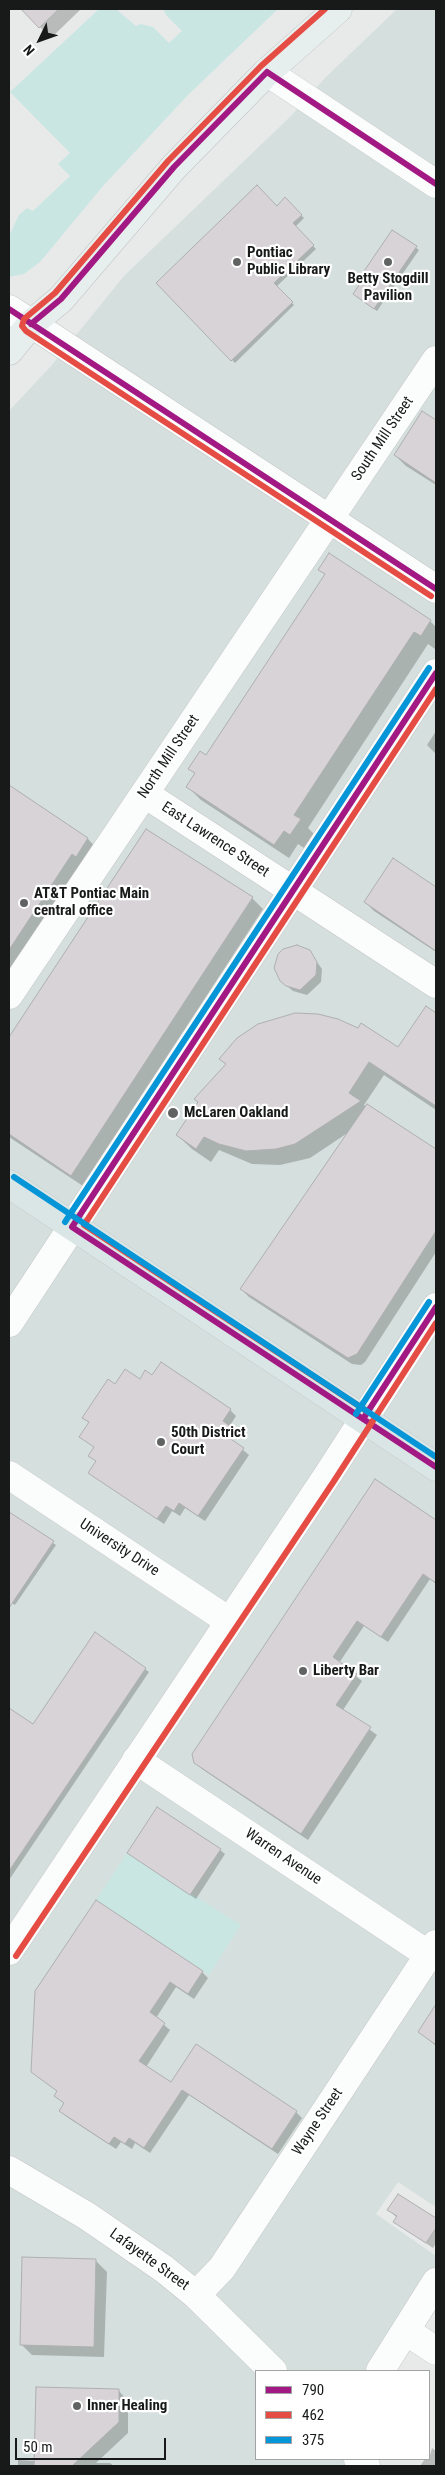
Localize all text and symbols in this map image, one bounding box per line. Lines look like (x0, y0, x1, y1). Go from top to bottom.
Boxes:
north arrow (15, 15, 65, 65)
text: N (20, 42, 38, 59)
place label: Pontiac Public Library (247, 244, 330, 279)
marker: Pontiac Public Library (231, 256, 243, 268)
marker: Betty Stogdill Pavilion (382, 256, 394, 268)
place label: Betty Stogdill Pavilion (347, 270, 429, 305)
street label: South Mill Street (348, 393, 418, 485)
street label: North Mill Street (134, 712, 204, 802)
street label: East Lawrence Street (158, 798, 272, 882)
place label: AT&T Pontiac Main central office (34, 885, 149, 920)
marker: AT&T Pontiac Main central office (18, 897, 30, 909)
place label: McLaren Oakland (184, 1104, 288, 1122)
marker: McLaren Oakland (166, 1106, 180, 1120)
place label: 50th District Court (171, 1424, 246, 1459)
marker: 50th District Court (155, 1436, 167, 1448)
street label: University Drive (76, 1516, 162, 1580)
place label: Liberty Bar (313, 1662, 379, 1680)
marker: Liberty Bar (297, 1665, 309, 1677)
street label: Warren Avenue (241, 1825, 325, 1889)
street label: Wayne Street (289, 2085, 347, 2159)
street label: Lafayette Street (106, 2225, 192, 2295)
legend (255, 2370, 430, 2460)
text: 790 (302, 2381, 324, 2399)
place label: Inner Healing (87, 2397, 167, 2415)
marker: Inner Healing (71, 2400, 83, 2412)
text: 462 (302, 2406, 324, 2424)
scale bar (18, 2428, 169, 2460)
text: 375 (302, 2431, 324, 2449)
text: 50 m (23, 2438, 53, 2456)

